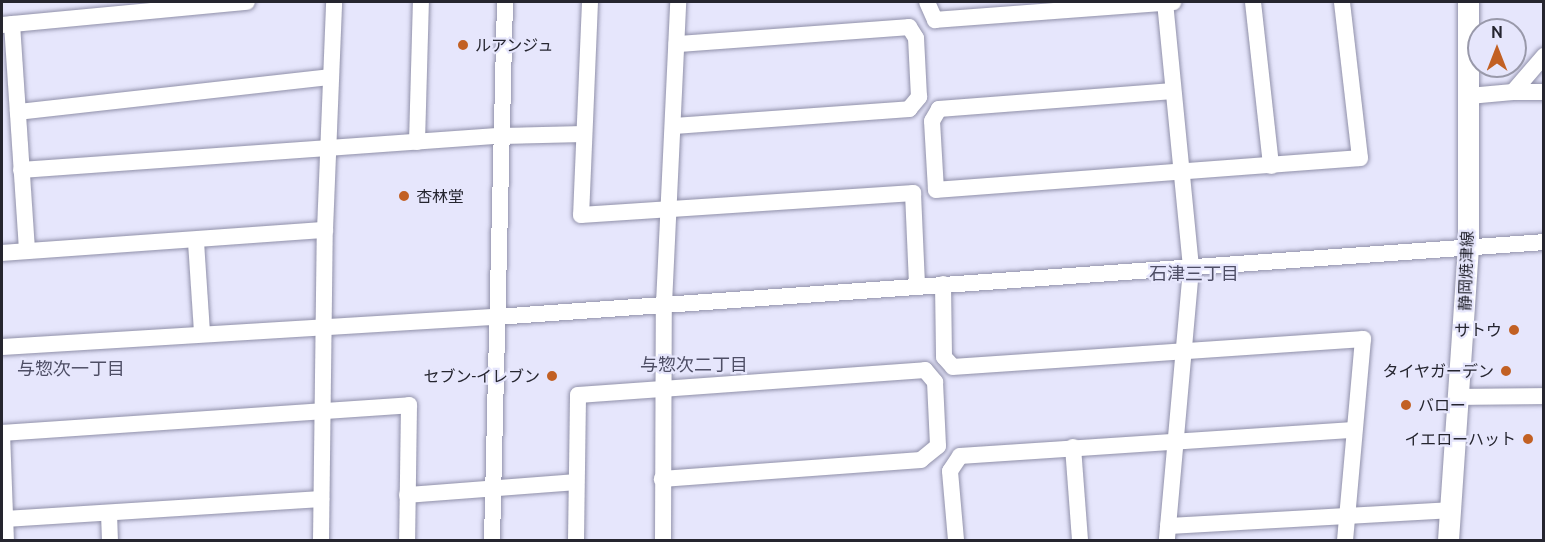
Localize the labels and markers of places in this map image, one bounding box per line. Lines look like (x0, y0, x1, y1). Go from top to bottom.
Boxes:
place label: ルアンジュ (475, 35, 555, 55)
marker: ルアンジュ (456, 38, 470, 52)
place label: 杏林堂 (416, 186, 464, 206)
marker: 杏林堂 (397, 189, 411, 203)
place label: サトウ (1454, 320, 1502, 340)
marker: サトウ (1507, 323, 1521, 337)
place label: タイヤガーデン (1382, 361, 1494, 381)
marker: タイヤガーデン (1499, 364, 1513, 378)
place label: セブン-イレブン (423, 366, 540, 386)
marker: セブン-イレブン (545, 369, 559, 383)
place label: バロー (1418, 395, 1466, 415)
marker: バロー (1399, 398, 1413, 412)
place label: イエローハット (1404, 429, 1516, 449)
marker: イエローハット (1521, 432, 1535, 446)

